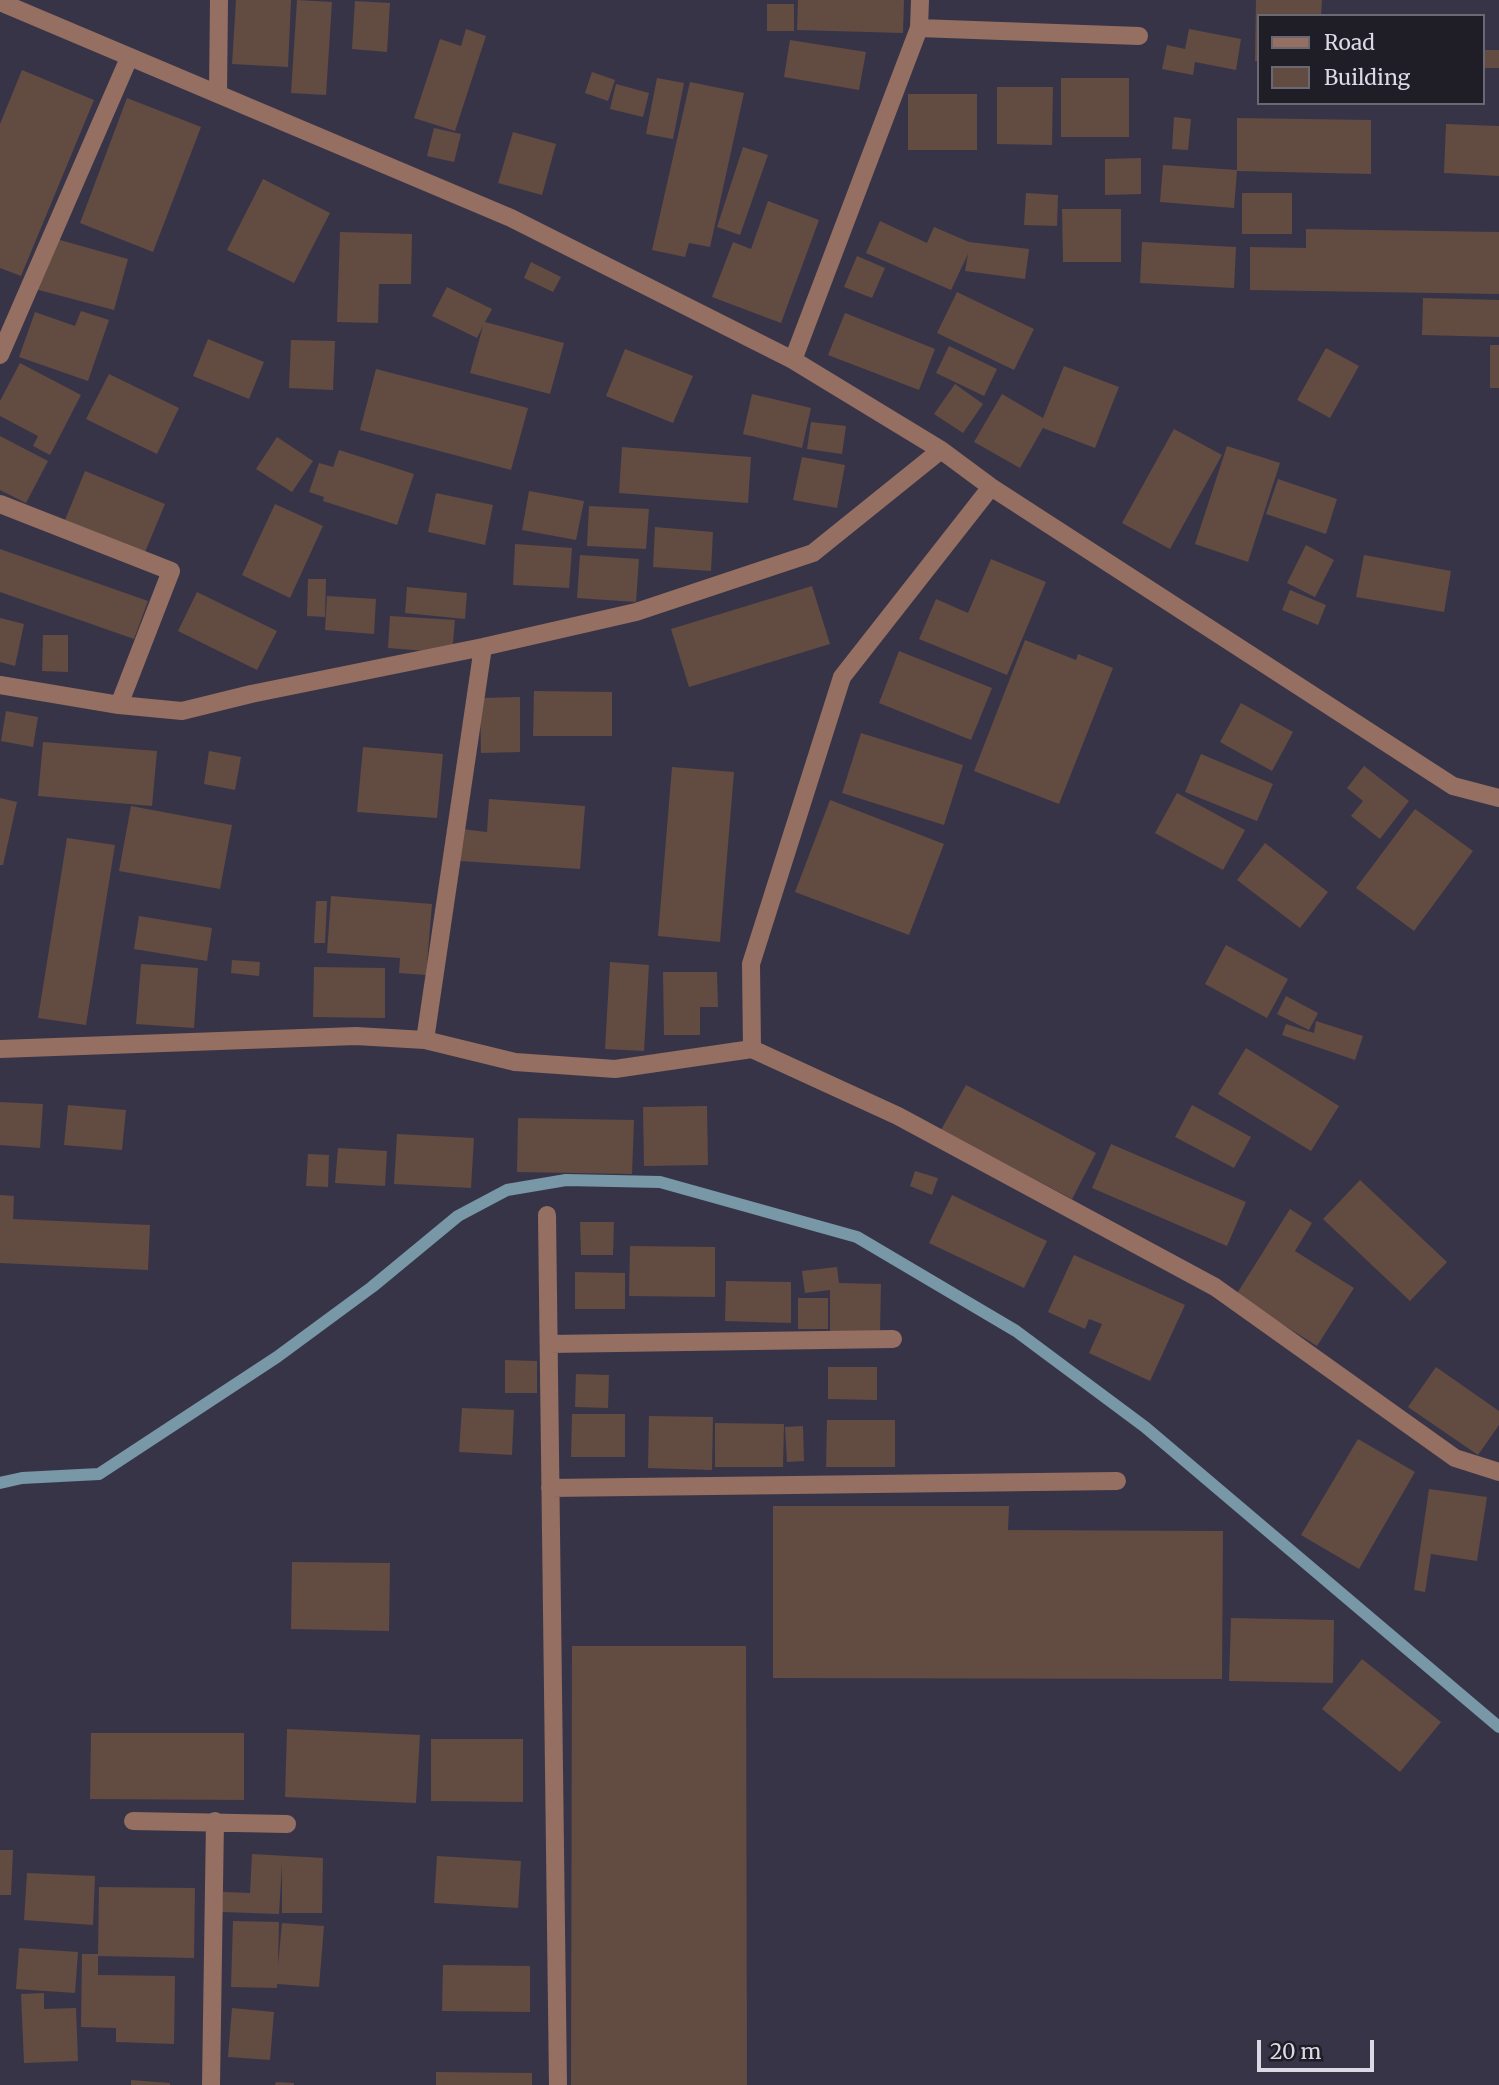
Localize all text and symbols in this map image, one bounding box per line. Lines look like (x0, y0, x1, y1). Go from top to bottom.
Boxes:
legend (1258, 14, 1485, 105)
text: Road (1324, 29, 1375, 56)
text: Building (1324, 64, 1410, 91)
scale bar (1261, 2025, 1378, 2070)
text: 20 m (1270, 2038, 1321, 2065)

